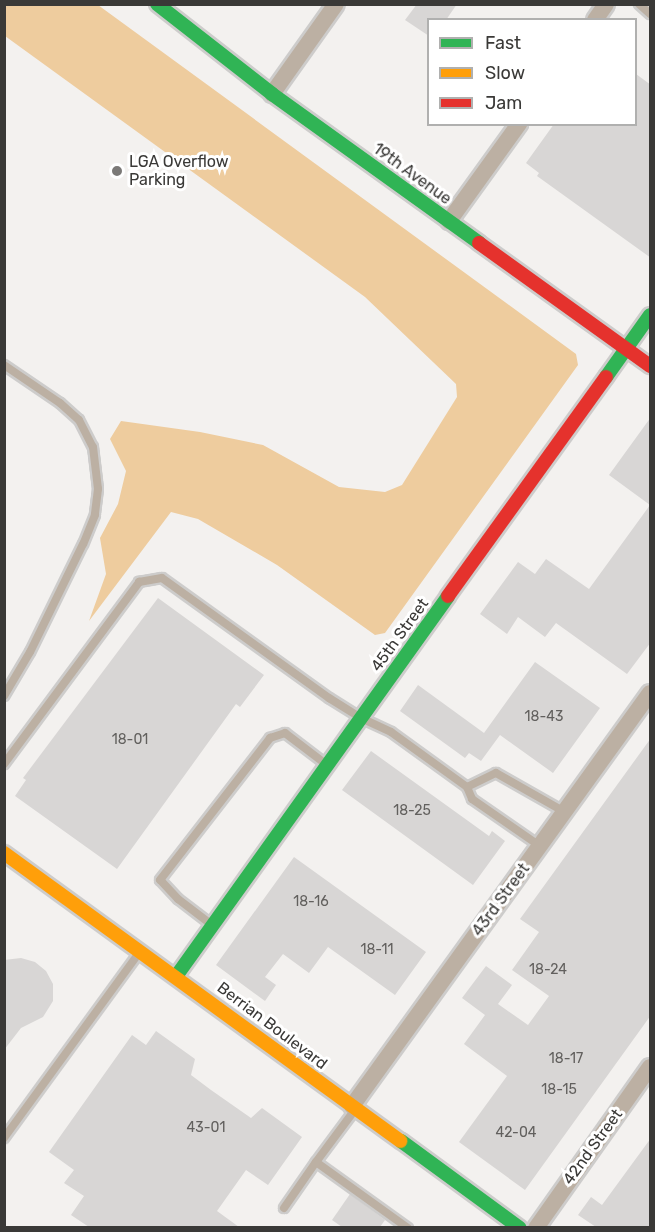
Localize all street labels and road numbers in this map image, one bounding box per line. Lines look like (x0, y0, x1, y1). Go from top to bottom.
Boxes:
street label: 19th Avenue (369, 139, 455, 209)
street label: 45th Street (367, 595, 433, 675)
street label: 43rd Street (468, 860, 534, 940)
street label: Berrian Boulevard (213, 978, 331, 1074)
street label: 42nd Street (559, 1105, 627, 1189)

